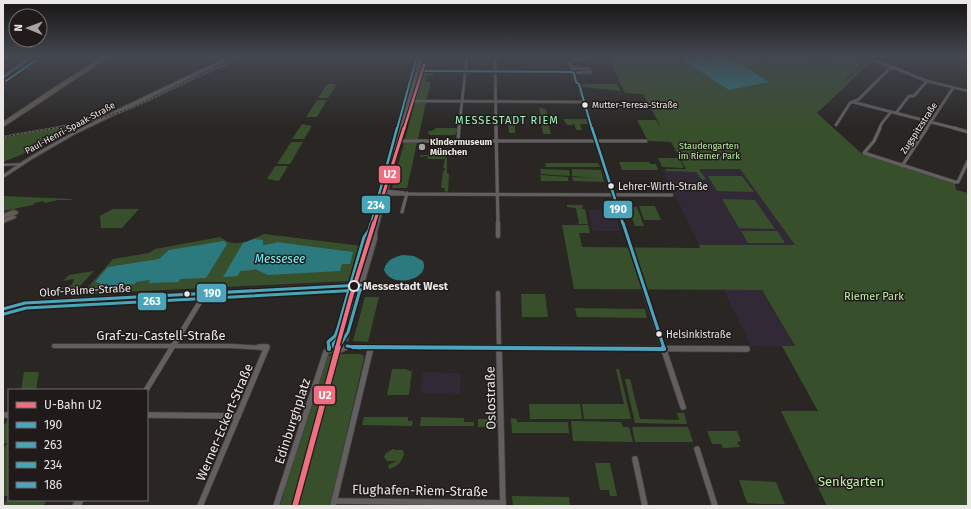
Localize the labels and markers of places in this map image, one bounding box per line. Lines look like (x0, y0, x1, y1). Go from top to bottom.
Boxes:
marker: Mutter-Teresa-Straße (580, 100, 590, 110)
place label: Mutter-Teresa-Straße (592, 100, 678, 110)
place label: Kindermuseum München (430, 137, 493, 157)
marker: Kindermuseum München (417, 142, 427, 152)
marker: Lehrer-Wirth-Straße (606, 181, 616, 191)
place label: Lehrer-Wirth-Straße (618, 181, 708, 193)
marker: Messestadt West (348, 280, 360, 292)
place label: Messestadt West (363, 280, 449, 293)
unlabelled marker (182, 289, 192, 299)
marker: Helsinkistraße (654, 329, 664, 339)
place label: Helsinkistraße (666, 329, 731, 341)

